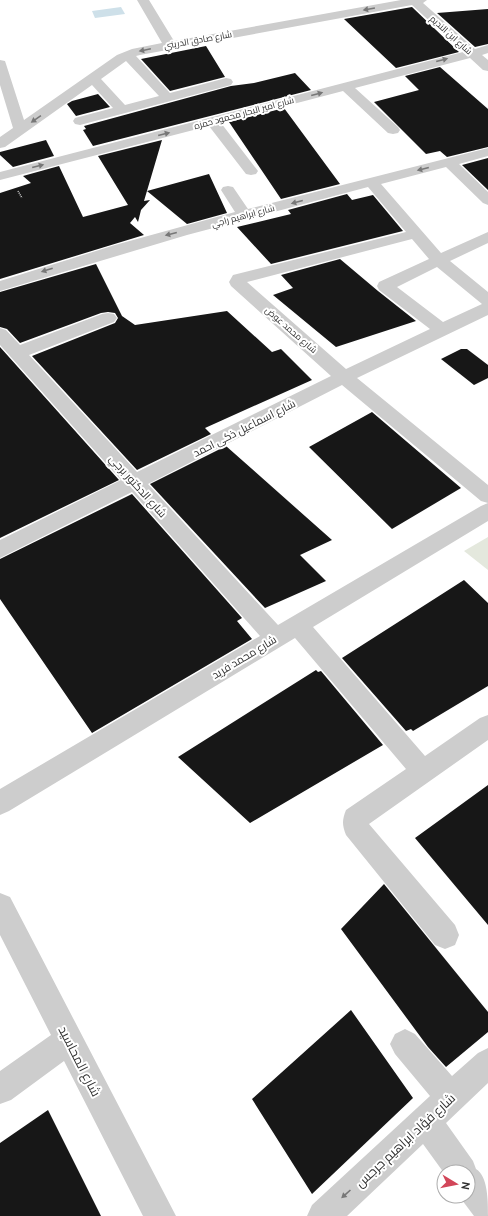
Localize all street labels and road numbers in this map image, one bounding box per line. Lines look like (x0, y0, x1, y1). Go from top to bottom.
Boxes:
street label: شارع ابن النديم (427, 13, 475, 57)
street label: شارع صادق الدريني (163, 28, 233, 53)
street label: شارع امير البحار محمود حمزه (193, 94, 295, 132)
street label: شارع ابراهيم راجي (210, 202, 276, 231)
street label: شارع محمد عوض (263, 304, 319, 356)
street label: شارع اسماعيل ذكى احمد (190, 396, 298, 461)
street label: شارع الدكتور برجي (105, 452, 170, 522)
street label: شارع محمد فريد (209, 632, 279, 683)
street label: شارع المحاسيد (54, 1023, 105, 1099)
street label: شارع فؤاد ابراهيم جرجس (352, 1090, 460, 1192)

